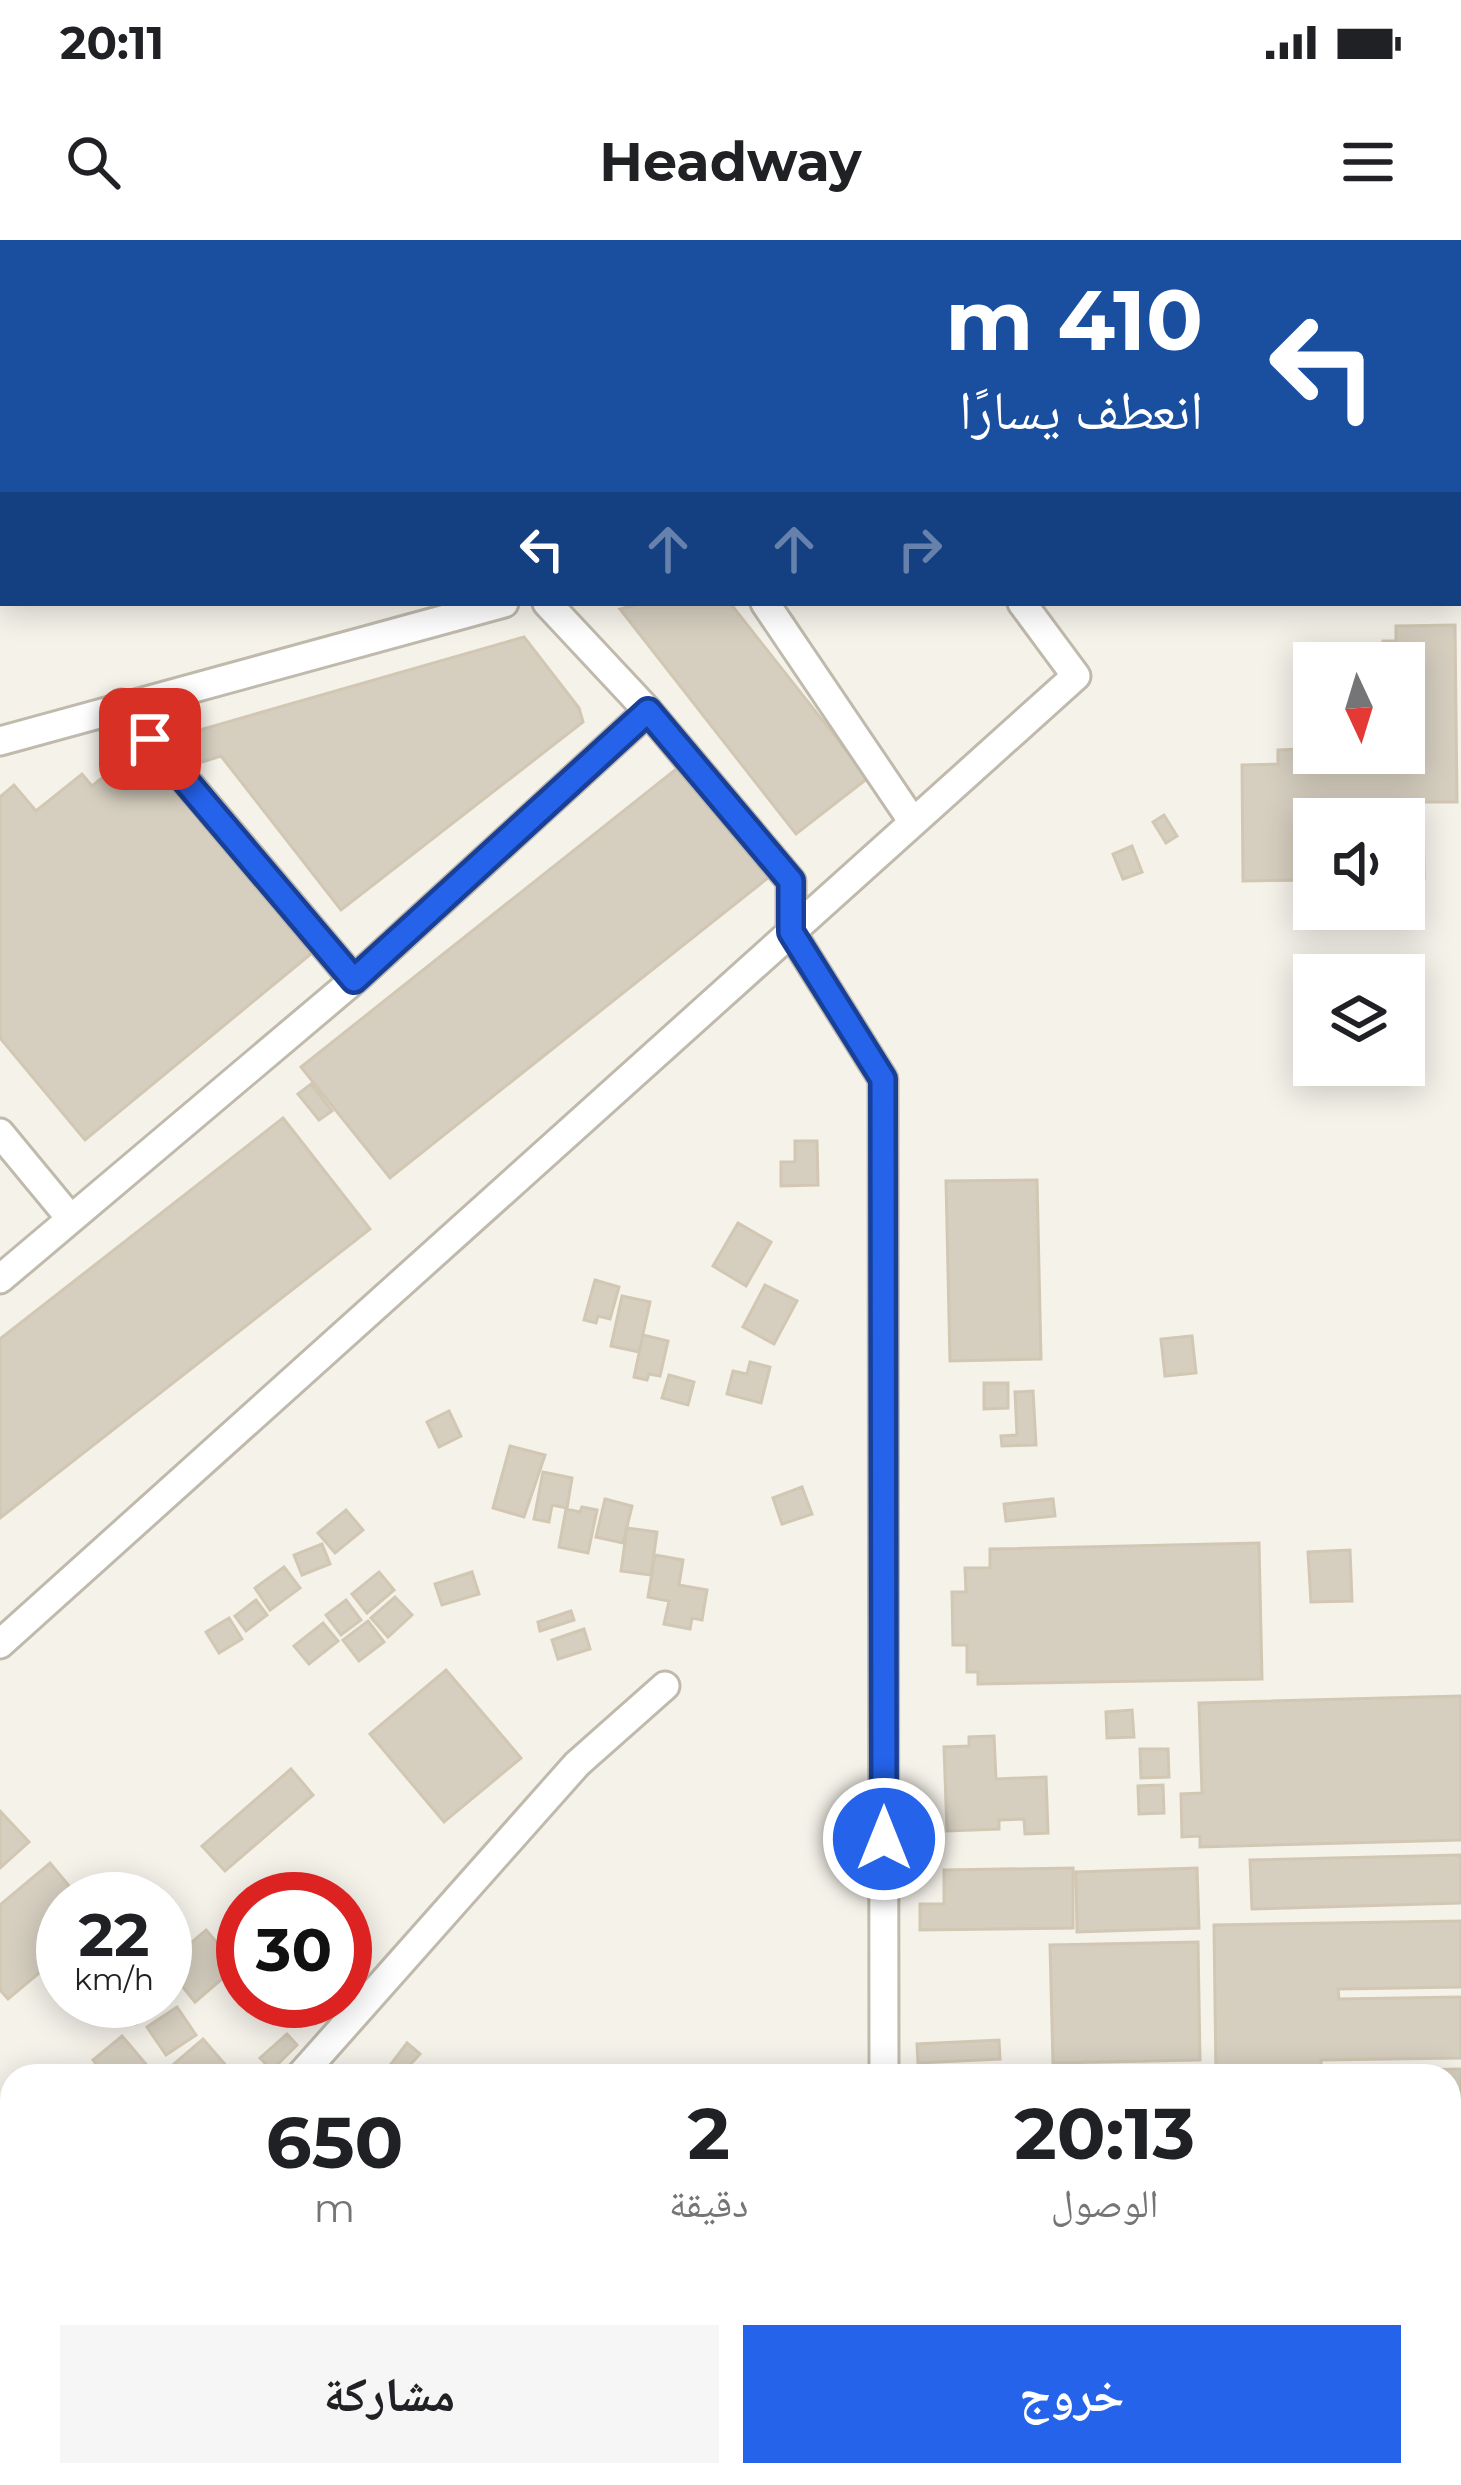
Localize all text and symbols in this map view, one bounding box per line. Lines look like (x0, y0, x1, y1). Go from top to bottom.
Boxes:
text: 20:11 (60, 15, 164, 70)
icon: search (60, 129, 126, 195)
text: Headway (599, 129, 862, 195)
icon: menu (1335, 129, 1401, 195)
text: 410 m (945, 269, 1203, 371)
icon: left (1245, 288, 1401, 444)
text: انعطف يسارًا (959, 377, 1203, 443)
icon: left (509, 516, 575, 582)
icon: ahead (635, 516, 701, 582)
icon: ahead (761, 516, 827, 582)
icon: right (887, 516, 953, 582)
north arrow (1293, 642, 1425, 774)
map controls (1293, 642, 1425, 1086)
pin (99, 688, 201, 790)
icon: arrive (117, 706, 183, 772)
button: sound (1293, 798, 1425, 930)
button: layers (1293, 954, 1425, 1086)
position arrow (821, 1776, 947, 1902)
speed limit sign: 30 (216, 1872, 372, 2028)
text: 22 (79, 1898, 149, 1971)
text: km/h (74, 1961, 154, 1998)
text: 2 (688, 2089, 730, 2177)
text: 20:13 (1014, 2089, 1195, 2177)
text: 650 (266, 2098, 403, 2186)
text: دقيقة (669, 2179, 748, 2227)
text: الوصول (1051, 2179, 1159, 2227)
text: m (314, 2184, 355, 2232)
button: مشاركة (60, 2325, 719, 2463)
button: خروج (743, 2325, 1401, 2463)

